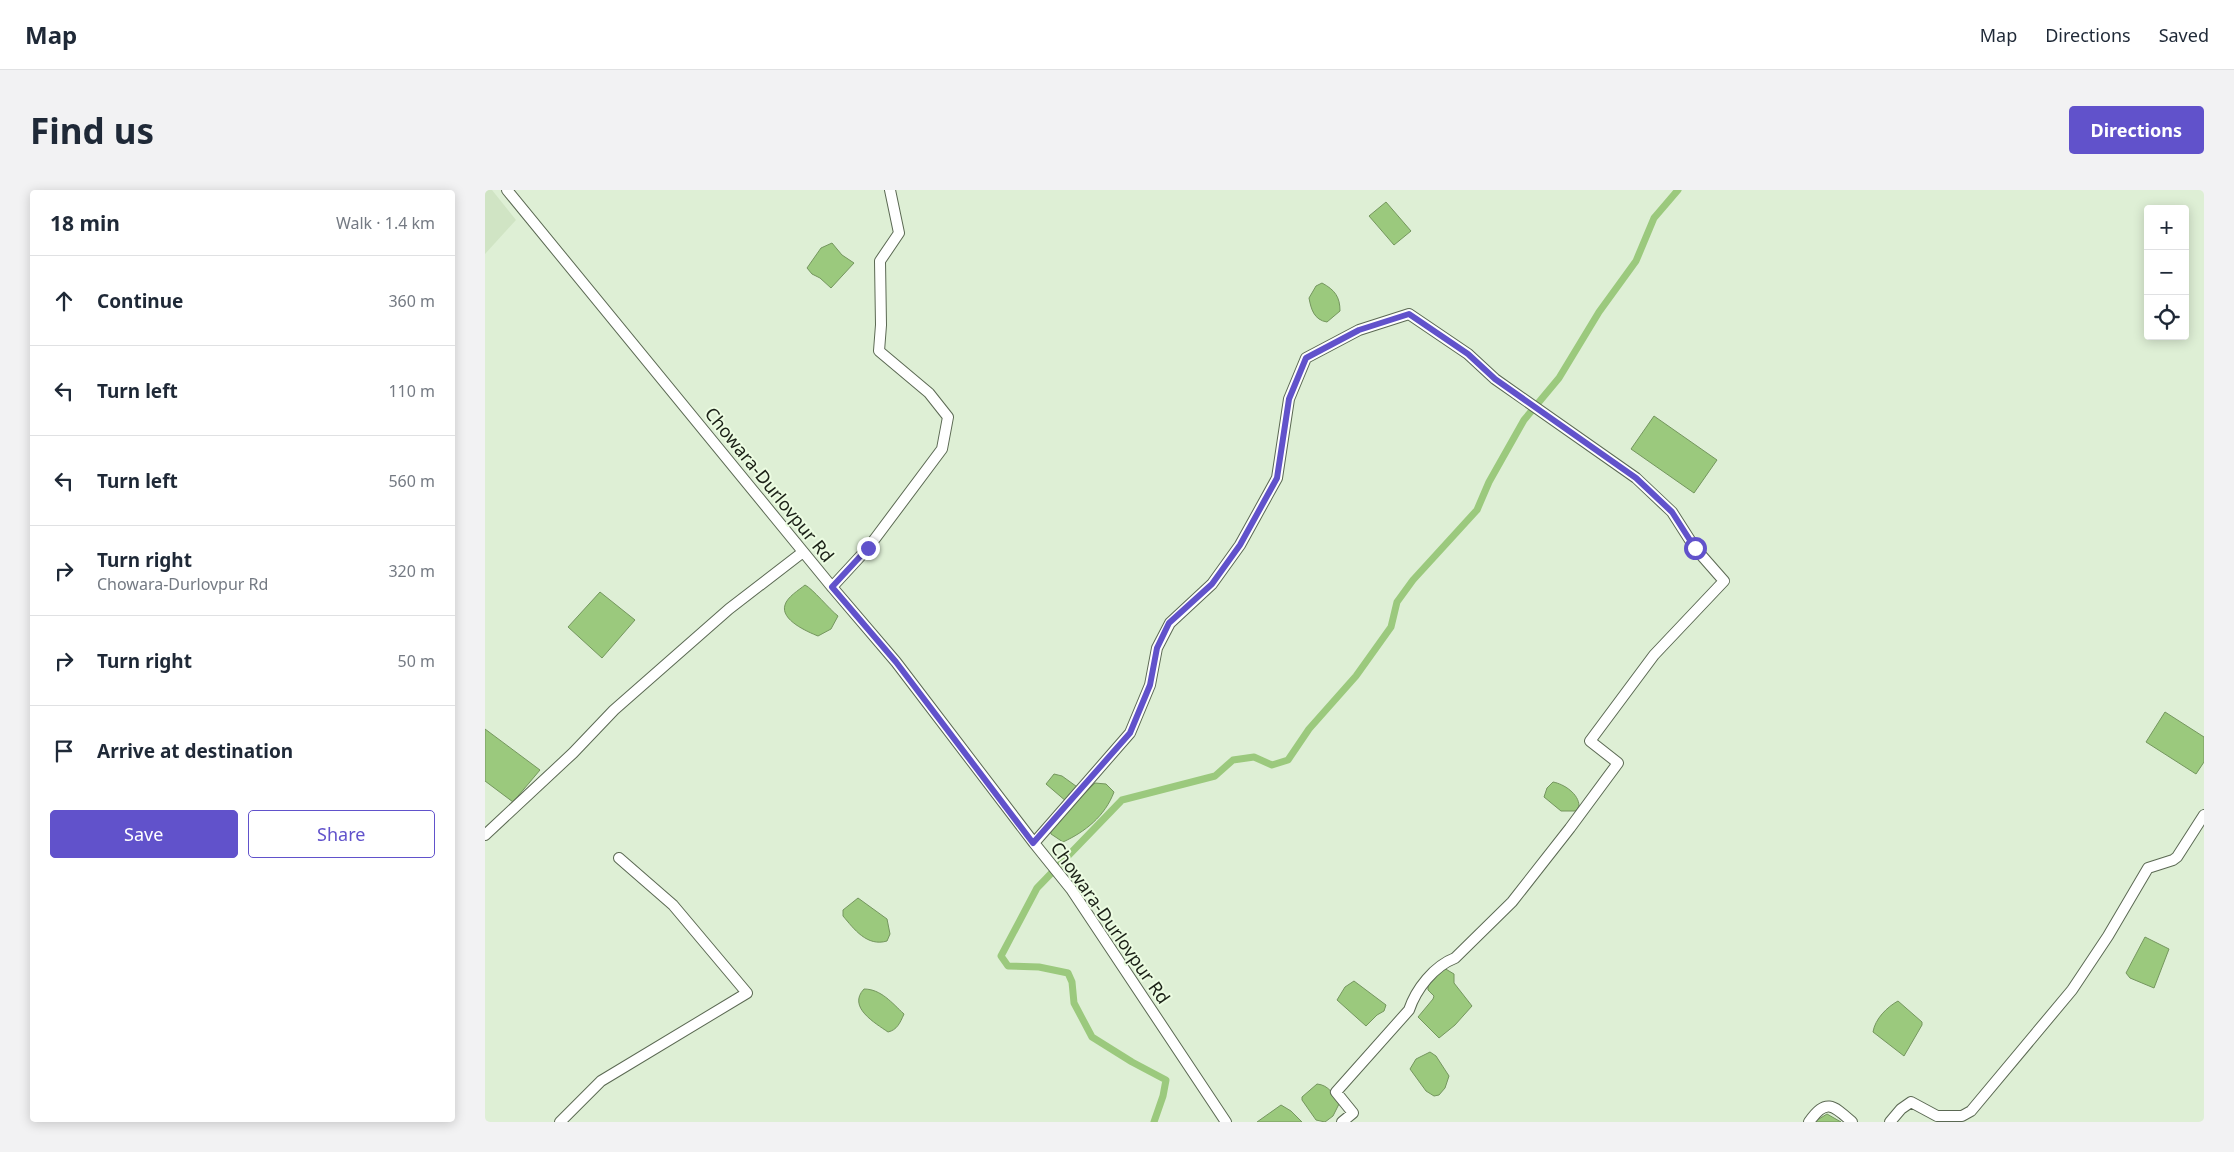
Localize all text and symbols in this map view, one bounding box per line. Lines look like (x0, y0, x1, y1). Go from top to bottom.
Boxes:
text: Map (25, 18, 77, 51)
text: Map (1980, 23, 2017, 47)
text: Directions (2045, 23, 2131, 47)
text: Saved (2159, 23, 2209, 47)
button: Directions (2069, 106, 2204, 154)
text: Find us (30, 107, 154, 154)
map controls (2144, 205, 2189, 340)
button: + (2144, 205, 2189, 250)
text: 18 min (50, 209, 120, 237)
text: Walk · 1.4 km (336, 212, 435, 234)
button: − (2144, 250, 2189, 295)
icon: ahead (50, 287, 78, 315)
text: Continue (97, 288, 183, 314)
text: 360 m (388, 290, 435, 312)
button: locate (2144, 295, 2189, 340)
icon: left (50, 377, 78, 405)
text: Turn left (97, 378, 178, 404)
text: 110 m (388, 380, 435, 402)
street label: Chowara-Durlovpur Rd (700, 402, 840, 567)
icon: left (50, 467, 78, 495)
text: Turn left (97, 468, 178, 494)
text: 560 m (388, 470, 435, 492)
route end (857, 537, 880, 560)
route start (1684, 537, 1707, 560)
text: Turn right (97, 547, 192, 573)
icon: right (50, 557, 78, 585)
text: 320 m (388, 560, 435, 582)
text: Chowara-Durlovpur Rd (97, 573, 268, 595)
icon: right (50, 647, 78, 675)
text: Turn right (97, 648, 192, 674)
text: 50 m (398, 650, 435, 672)
icon: arrive (50, 737, 78, 765)
text: Arrive at destination (97, 738, 293, 764)
button: Save (50, 810, 238, 858)
button: Share (248, 810, 435, 858)
street label: Chowara-Durlovpur Rd (1046, 837, 1176, 1008)

